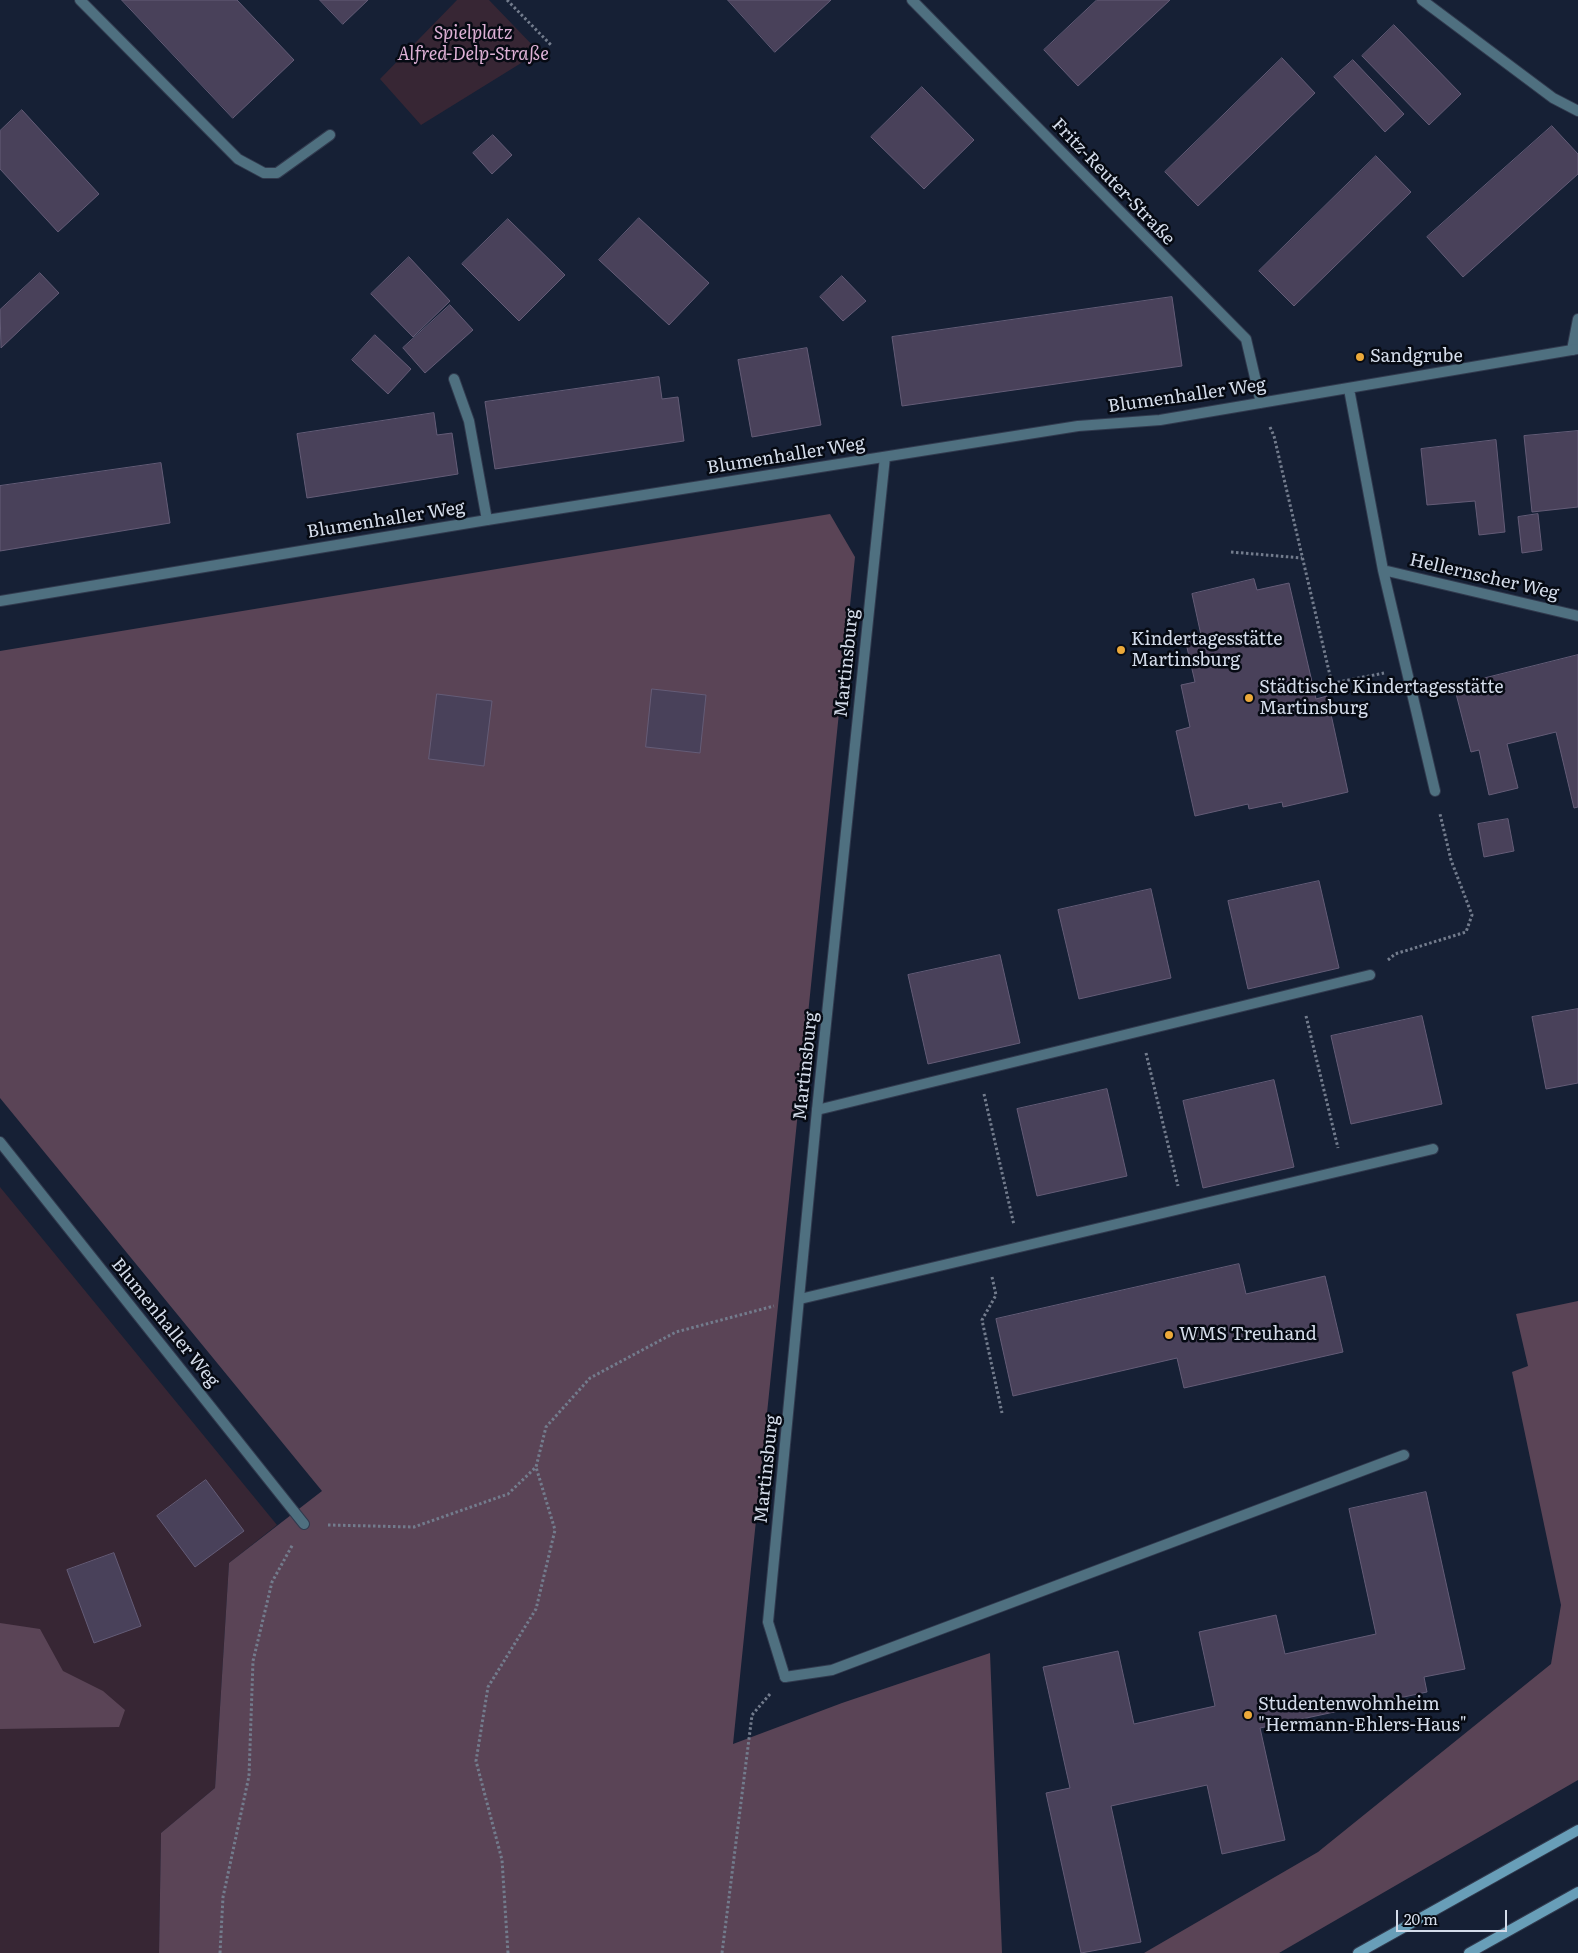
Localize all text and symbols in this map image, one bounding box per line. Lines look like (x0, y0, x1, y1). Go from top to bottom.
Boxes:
park label: Spielplatz Alfred-Delp-Straße (397, 23, 549, 66)
street label: Fritz-Reuter-Straße (1047, 114, 1179, 250)
place label: Sandgrube (1370, 346, 1463, 368)
marker: Sandgrube (1354, 351, 1366, 363)
street label: Blumenhaller Weg (1106, 374, 1268, 418)
street label: Blumenhaller Weg (705, 433, 867, 479)
street label: Blumenhaller Weg (305, 497, 467, 543)
street label: Hellernscher Weg (1407, 549, 1561, 605)
street label: Martinsburg (831, 608, 863, 718)
place label: Kindertagesstätte Martinsburg (1131, 629, 1283, 672)
marker: Kindertagesstätte Martinsburg (1115, 644, 1127, 656)
place label: Städtische Kindertagesstätte Martinsburg (1259, 677, 1504, 720)
marker: Städtische Kindertagesstätte Martinsburg (1243, 692, 1255, 704)
street label: Martinsburg (790, 1011, 822, 1121)
street label: Blumenhaller Weg (106, 1254, 224, 1392)
place label: WMS Treuhand (1179, 1324, 1317, 1346)
marker: WMS Treuhand (1163, 1329, 1175, 1341)
street label: Martinsburg (751, 1414, 783, 1524)
place label: Studentenwohnheim "Hermann-Ehlers-Haus" (1258, 1694, 1467, 1736)
marker: Studentenwohnheim "Hermann-Ehlers-Haus" (1242, 1709, 1254, 1721)
scale bar (1398, 1900, 1509, 1932)
text: 20 m (1404, 1907, 1438, 1930)

